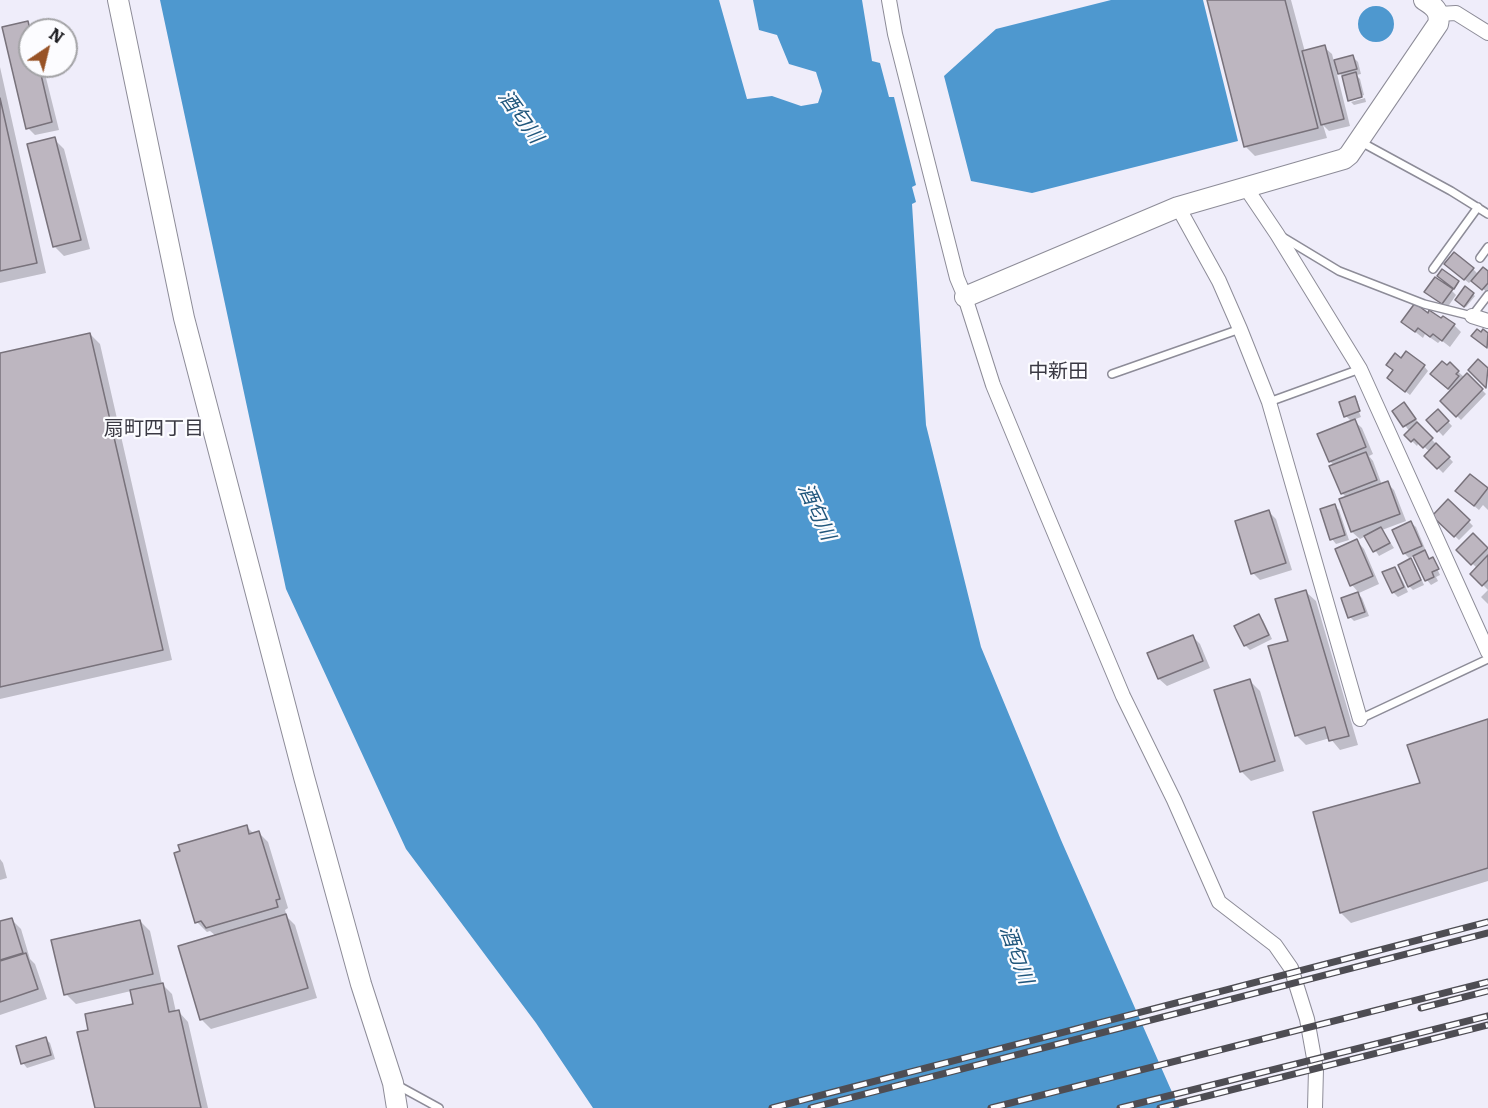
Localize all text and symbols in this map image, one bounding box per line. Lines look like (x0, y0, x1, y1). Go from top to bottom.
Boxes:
north arrow (18, 18, 78, 78)
text: N (45, 21, 70, 49)
water label: 酒匂川 (493, 86, 547, 148)
district label: 中新田 (1028, 360, 1088, 384)
district label: 扇町四丁目 (104, 417, 204, 441)
water label: 酒匂川 (792, 480, 840, 544)
water label: 酒匂川 (994, 923, 1038, 987)

